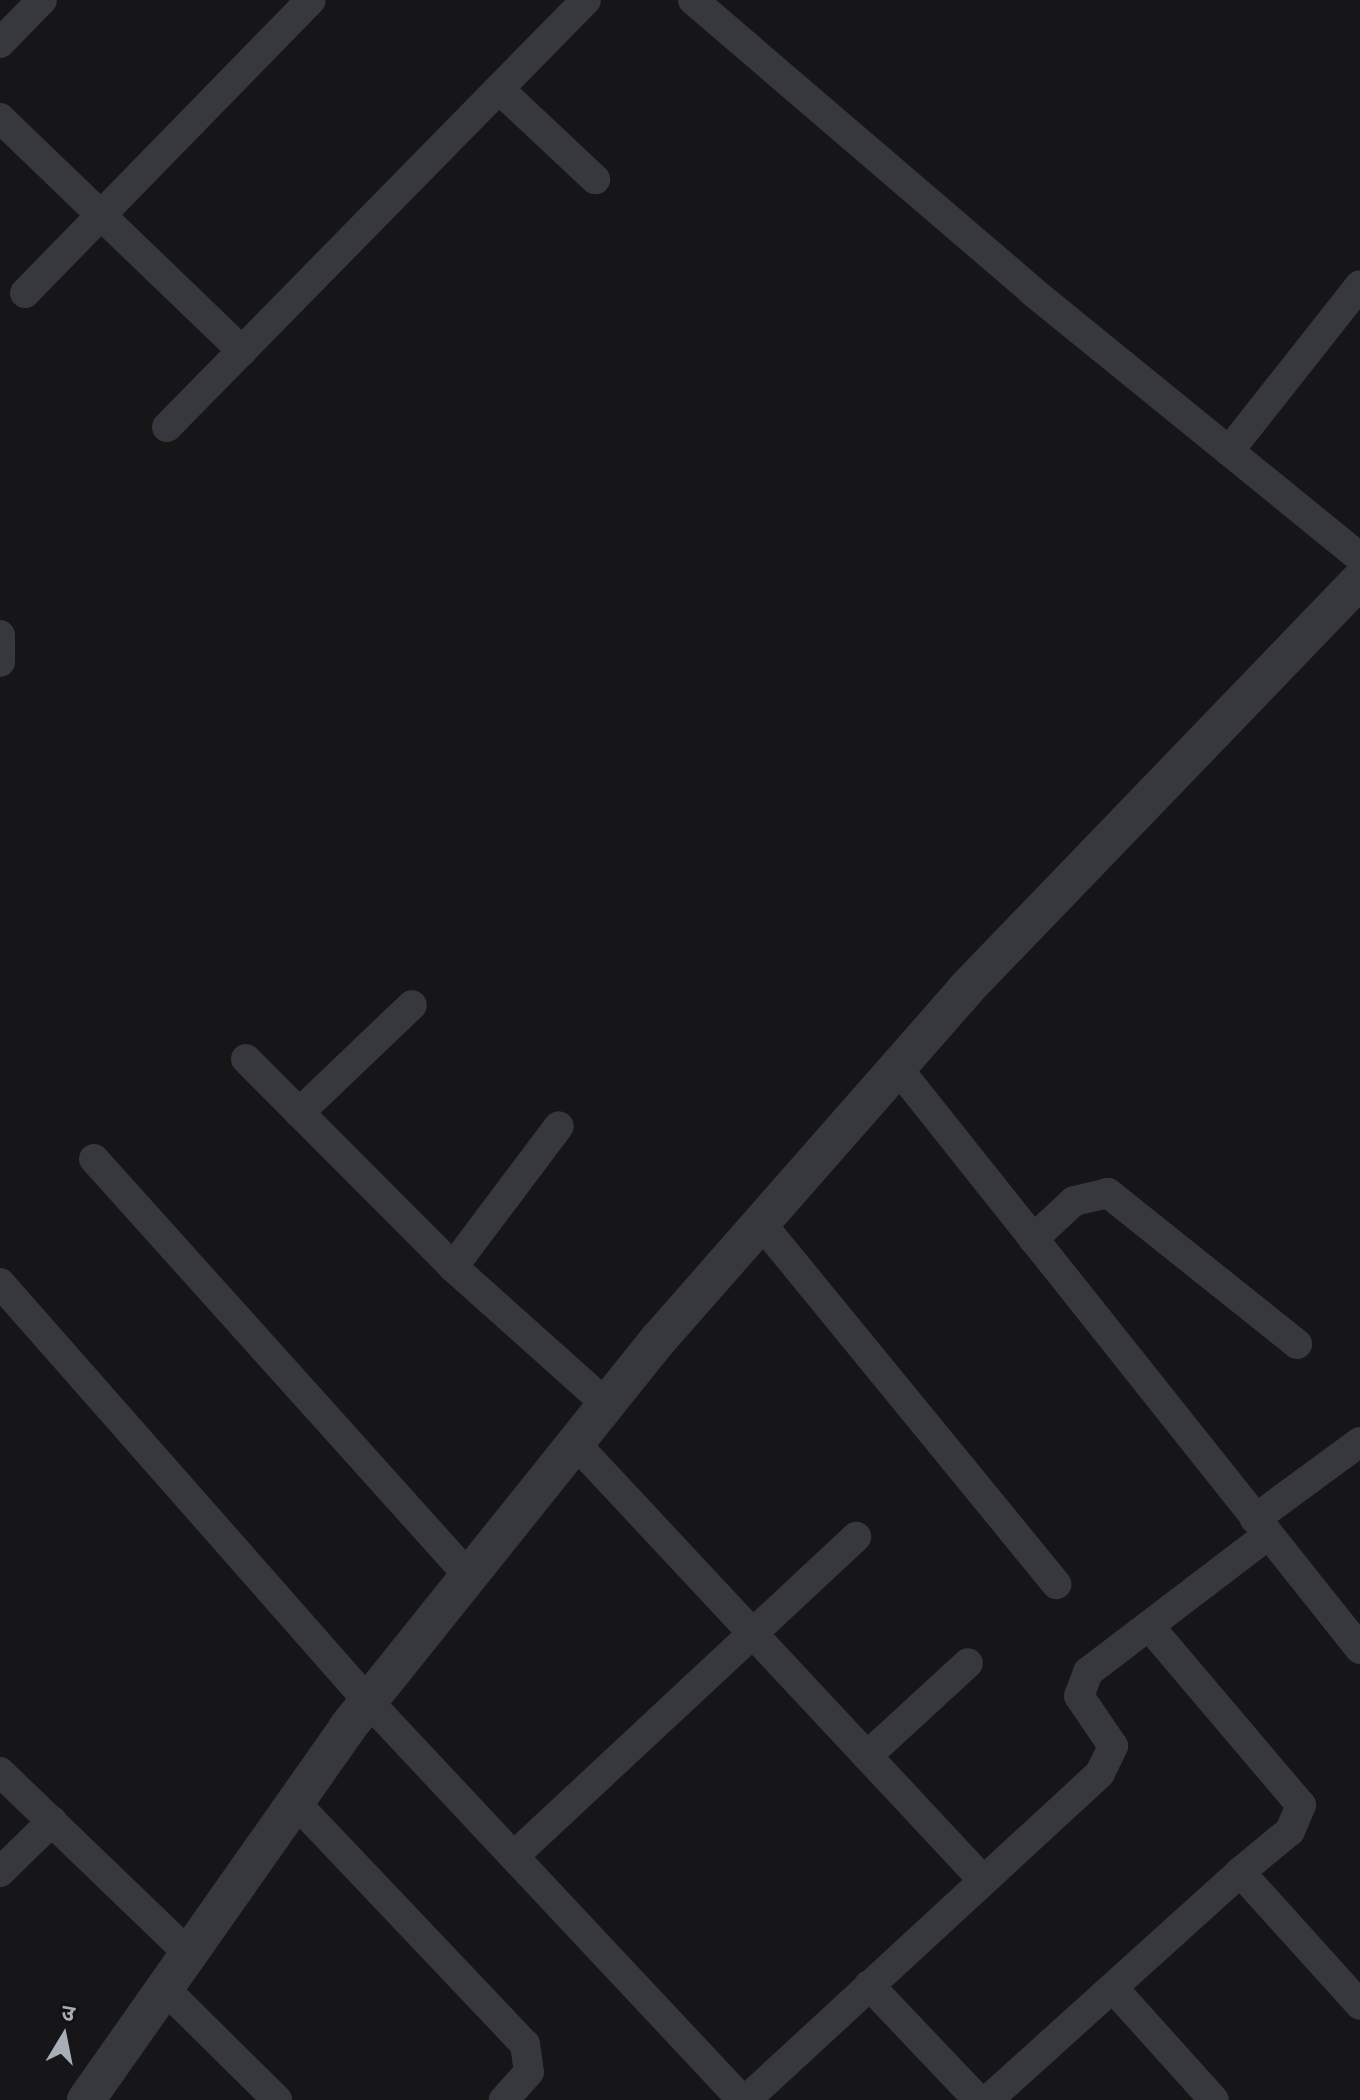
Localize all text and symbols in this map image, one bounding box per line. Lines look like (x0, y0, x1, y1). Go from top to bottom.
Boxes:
text: उ (59, 1995, 77, 2030)
north arrow (24, 1996, 104, 2076)

